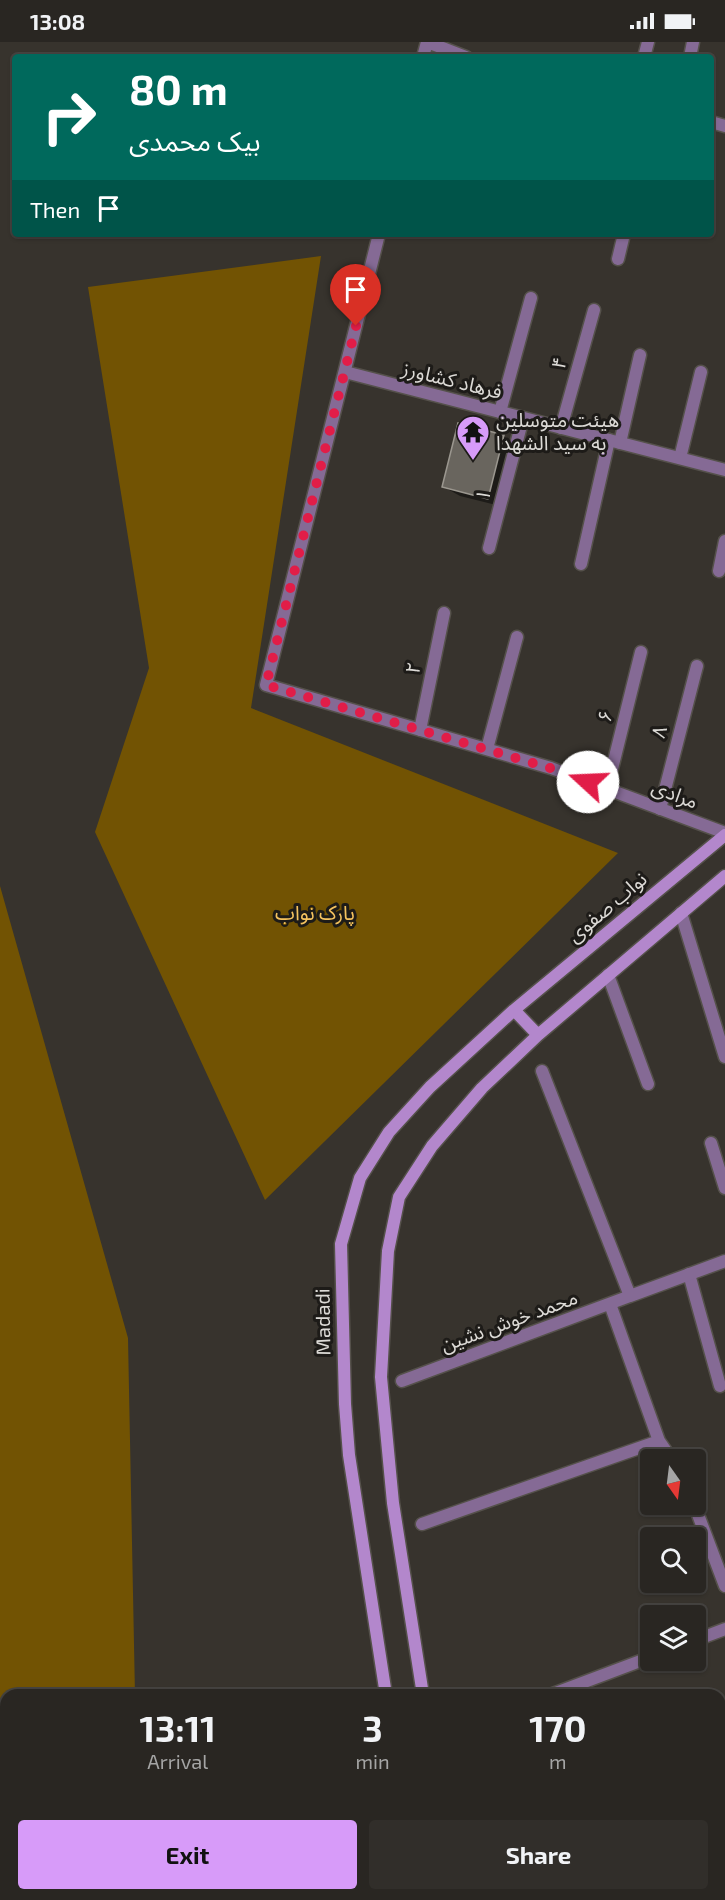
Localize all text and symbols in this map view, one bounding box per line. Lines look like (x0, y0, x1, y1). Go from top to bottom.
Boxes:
text: 13:08 (30, 8, 85, 34)
text: 80 m (129, 63, 228, 113)
icon: right (30, 78, 108, 156)
text: بیک محمدی (129, 124, 261, 156)
icon: arrive (92, 192, 125, 225)
text: Then (30, 196, 80, 222)
pin (330, 264, 381, 326)
icon: arrive (339, 273, 372, 306)
street label: ۴ (545, 354, 571, 372)
street label: فرهاد کشاورز (399, 355, 505, 404)
place label: هیئت متوسلین به سید الشهدا (496, 407, 619, 454)
temple icon: هیئت متوسلین به سید الشهدا (455, 414, 491, 461)
street label: ۱ (469, 486, 495, 503)
street label: ۲ (399, 660, 425, 676)
street label: ۶ (591, 707, 617, 724)
street label: ۸ (645, 723, 671, 740)
position arrow (556, 750, 620, 814)
street label: مرادی (649, 773, 702, 814)
street label: نواب صفوی (562, 866, 652, 947)
park label: پارک نواب (275, 900, 355, 926)
street label: محمد خوش نشین (437, 1284, 581, 1357)
street label: Madadi (309, 1288, 335, 1356)
north arrow (640, 1449, 706, 1515)
map controls (640, 1449, 706, 1671)
button: search (640, 1527, 706, 1593)
button: layers (640, 1605, 706, 1671)
text: 13:11 (140, 1706, 216, 1749)
text: 3 (362, 1706, 383, 1749)
text: 170 (529, 1706, 586, 1749)
text: Arrival (147, 1749, 208, 1773)
text: min (355, 1749, 390, 1773)
text: m (549, 1749, 567, 1773)
button: Exit (18, 1820, 357, 1889)
button: Share (369, 1820, 708, 1889)

